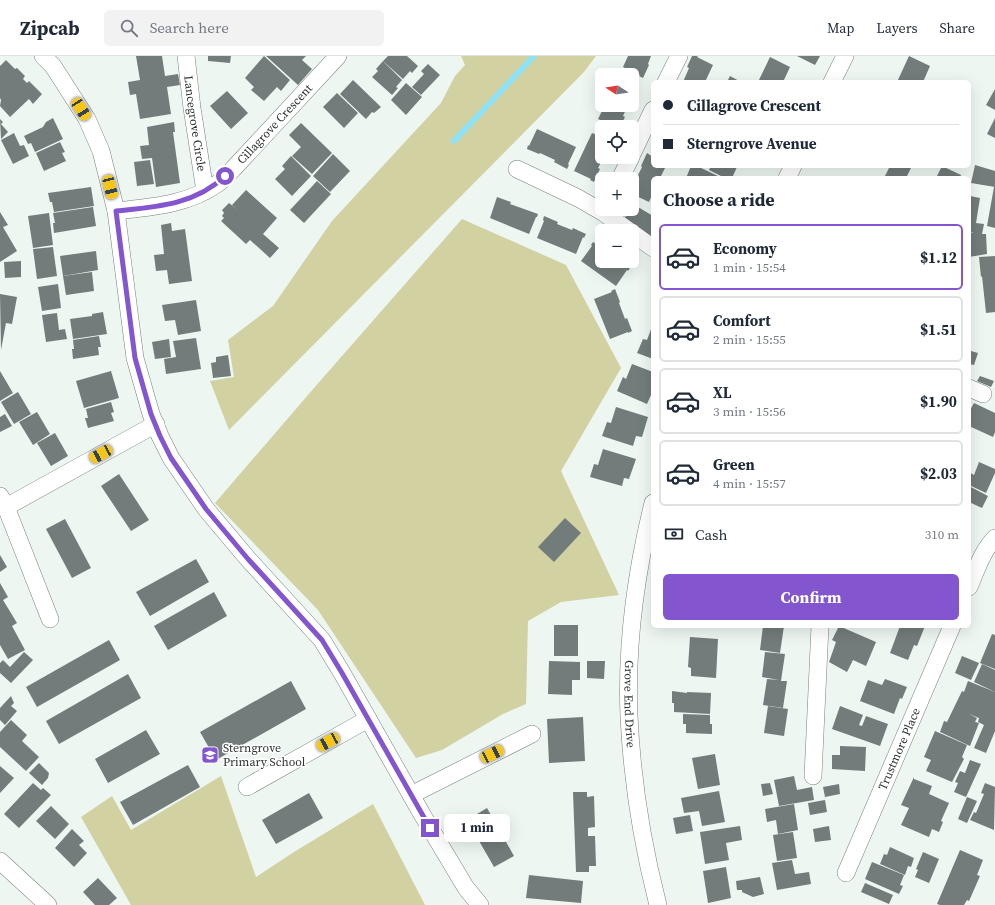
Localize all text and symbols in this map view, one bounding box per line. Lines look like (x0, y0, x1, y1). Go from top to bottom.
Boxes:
search box (104, 10, 384, 46)
text: Zipcab (20, 15, 80, 41)
icon: search (118, 17, 140, 39)
text: Search here (150, 17, 229, 38)
text: Map (827, 18, 854, 38)
text: Layers (876, 18, 918, 38)
text: Share (940, 18, 975, 38)
north arrow (595, 68, 639, 112)
map controls (595, 68, 639, 268)
street label: Lancegrove Circle (180, 75, 210, 172)
street label: Cillagrove Crescent (234, 81, 316, 168)
text: Cillagrove Crescent (687, 95, 821, 116)
car (69, 96, 93, 122)
button: locate (595, 120, 639, 164)
text: Sterngrove Avenue (687, 133, 817, 154)
route start (216, 167, 234, 185)
button: + (595, 172, 639, 216)
car (101, 174, 119, 200)
text: Choose a ride (663, 187, 775, 212)
button: − (595, 224, 639, 268)
text: Economy (713, 238, 777, 259)
icon: car (665, 239, 701, 275)
text: $1.12 (920, 247, 957, 268)
text: 1 min · 15:54 (713, 259, 786, 276)
text: Comfort (713, 310, 771, 331)
icon: car (665, 311, 701, 347)
text: $1.51 (920, 319, 957, 340)
text: 2 min · 15:55 (713, 331, 786, 348)
text: XL (713, 382, 732, 403)
icon: car (665, 383, 701, 419)
text: $1.90 (920, 391, 957, 412)
text: 3 min · 15:56 (713, 403, 786, 420)
car (88, 443, 114, 465)
text: Green (713, 454, 755, 475)
icon: car (665, 455, 701, 491)
text: $2.03 (920, 463, 957, 484)
text: 4 min · 15:57 (713, 475, 786, 492)
icon: cash (663, 523, 685, 545)
text: Cash (695, 524, 727, 545)
text: 310 m (925, 526, 959, 543)
button: Confirm (663, 574, 959, 620)
street label: Grove End Drive (620, 660, 639, 748)
street label: Trustmore Place (875, 705, 924, 793)
car (315, 731, 341, 753)
place label: Sterngrove Primary School (223, 740, 306, 770)
car (479, 743, 505, 765)
school or university icon: Sterngrove Primary School (200, 745, 220, 765)
callout: 1 min (444, 814, 510, 842)
route end (421, 819, 439, 837)
text: 1 min (460, 819, 494, 836)

